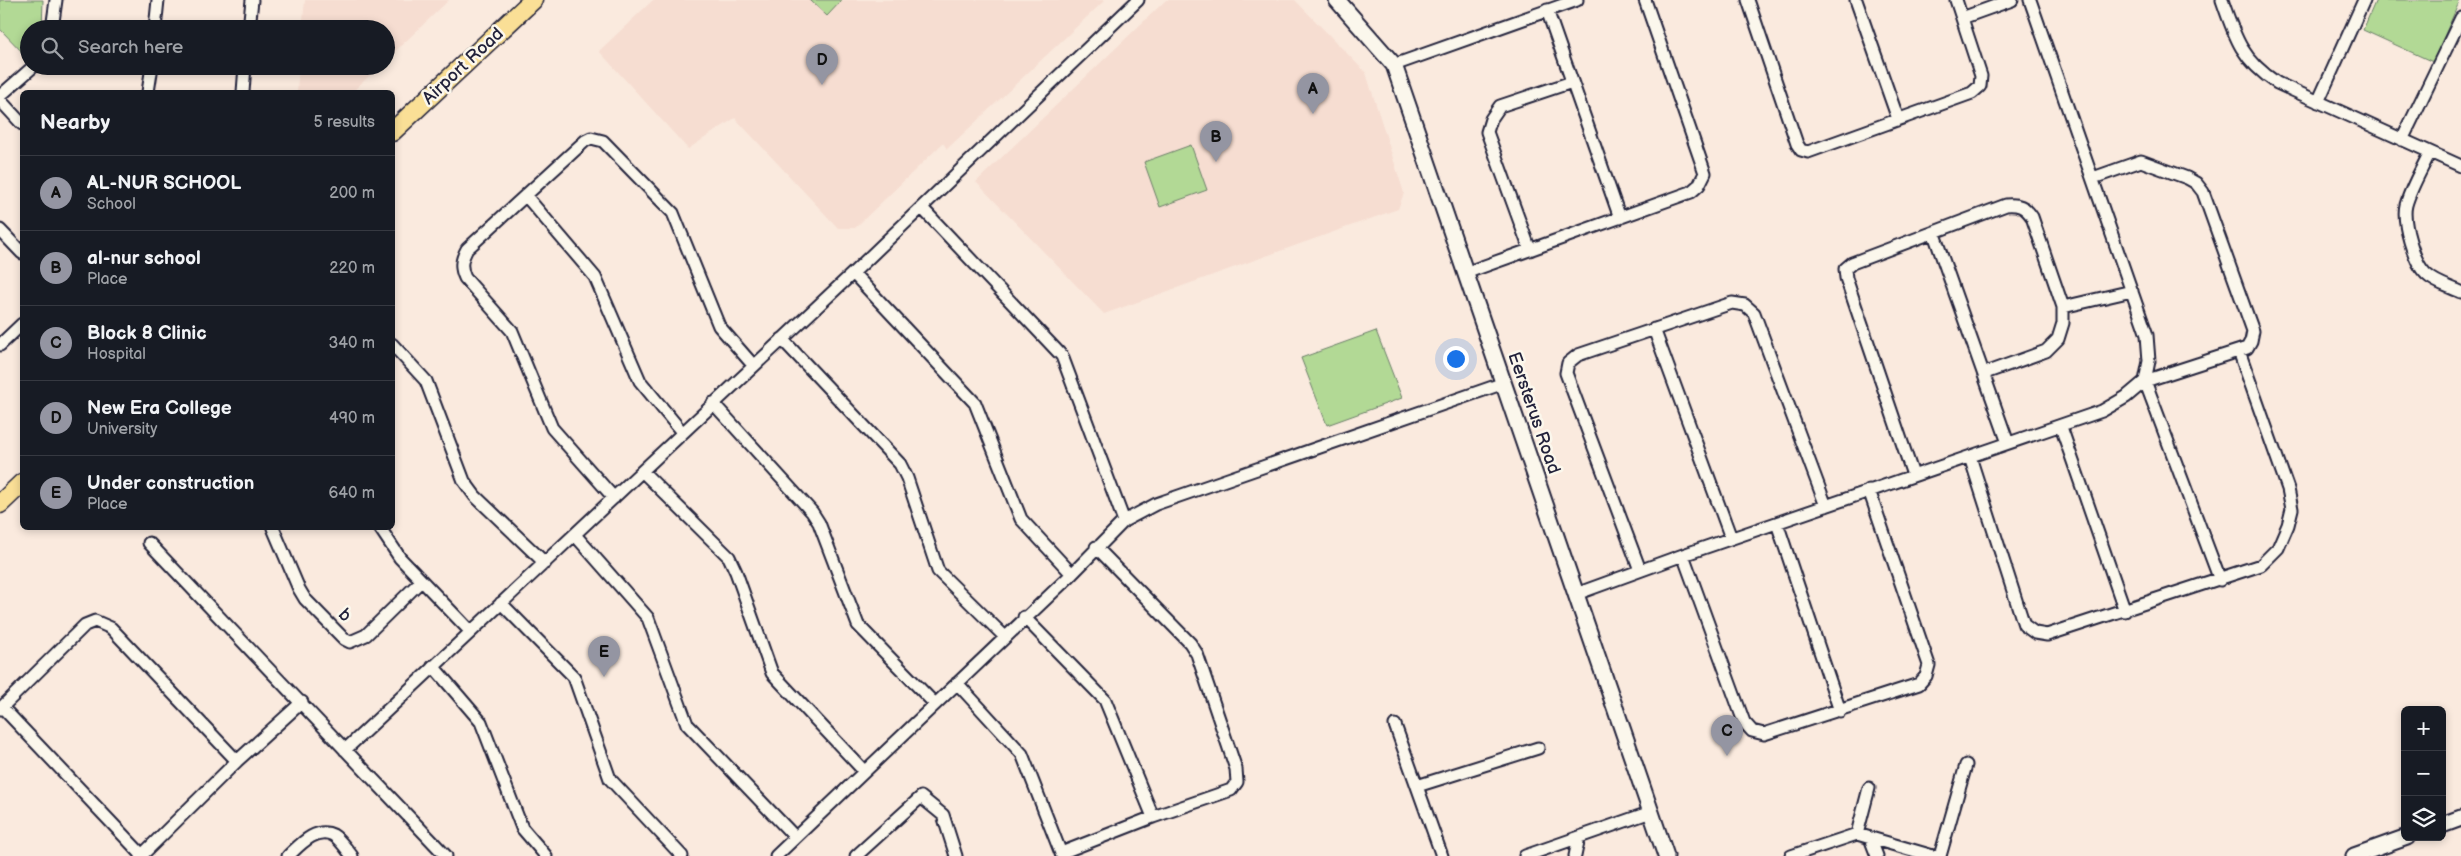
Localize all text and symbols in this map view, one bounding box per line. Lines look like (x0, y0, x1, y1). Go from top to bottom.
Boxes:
search box (20, 20, 395, 75)
street label: Airport Road (418, 23, 508, 109)
icon: search (38, 34, 66, 62)
text: Search here (78, 36, 183, 59)
pin: D (806, 44, 838, 85)
pin: A (1297, 73, 1329, 114)
text: Nearby (40, 110, 110, 135)
text: 5 results (313, 113, 375, 132)
pin: B (1200, 121, 1232, 162)
text: AL-NUR SCHOOL (87, 172, 241, 195)
text: A (51, 184, 61, 203)
text: 200 m (329, 184, 375, 203)
text: School (87, 195, 136, 214)
text: al-nur school (87, 247, 201, 270)
text: B (50, 259, 62, 278)
text: 220 m (329, 259, 375, 278)
text: Place (87, 270, 128, 289)
text: Block 8 Clinic (87, 322, 207, 345)
text: C (50, 334, 62, 353)
text: 340 m (328, 334, 375, 353)
text: Hospital (87, 345, 146, 364)
your location (1443, 346, 1469, 372)
street label: Eersterus Road (1503, 349, 1565, 477)
text: New Era College (87, 397, 232, 420)
text: D (50, 409, 62, 428)
text: 490 m (329, 409, 375, 428)
text: University (87, 420, 158, 439)
text: Under construction (87, 472, 254, 495)
text: E (51, 484, 61, 503)
text: 640 m (329, 484, 375, 503)
text: Place (87, 495, 128, 514)
street label: b (334, 604, 356, 626)
pin: E (588, 636, 620, 677)
map controls (2401, 706, 2446, 841)
button: + (2401, 706, 2446, 751)
pin: C (1711, 715, 1743, 756)
button: − (2401, 751, 2446, 796)
button: layers (2401, 796, 2446, 841)

